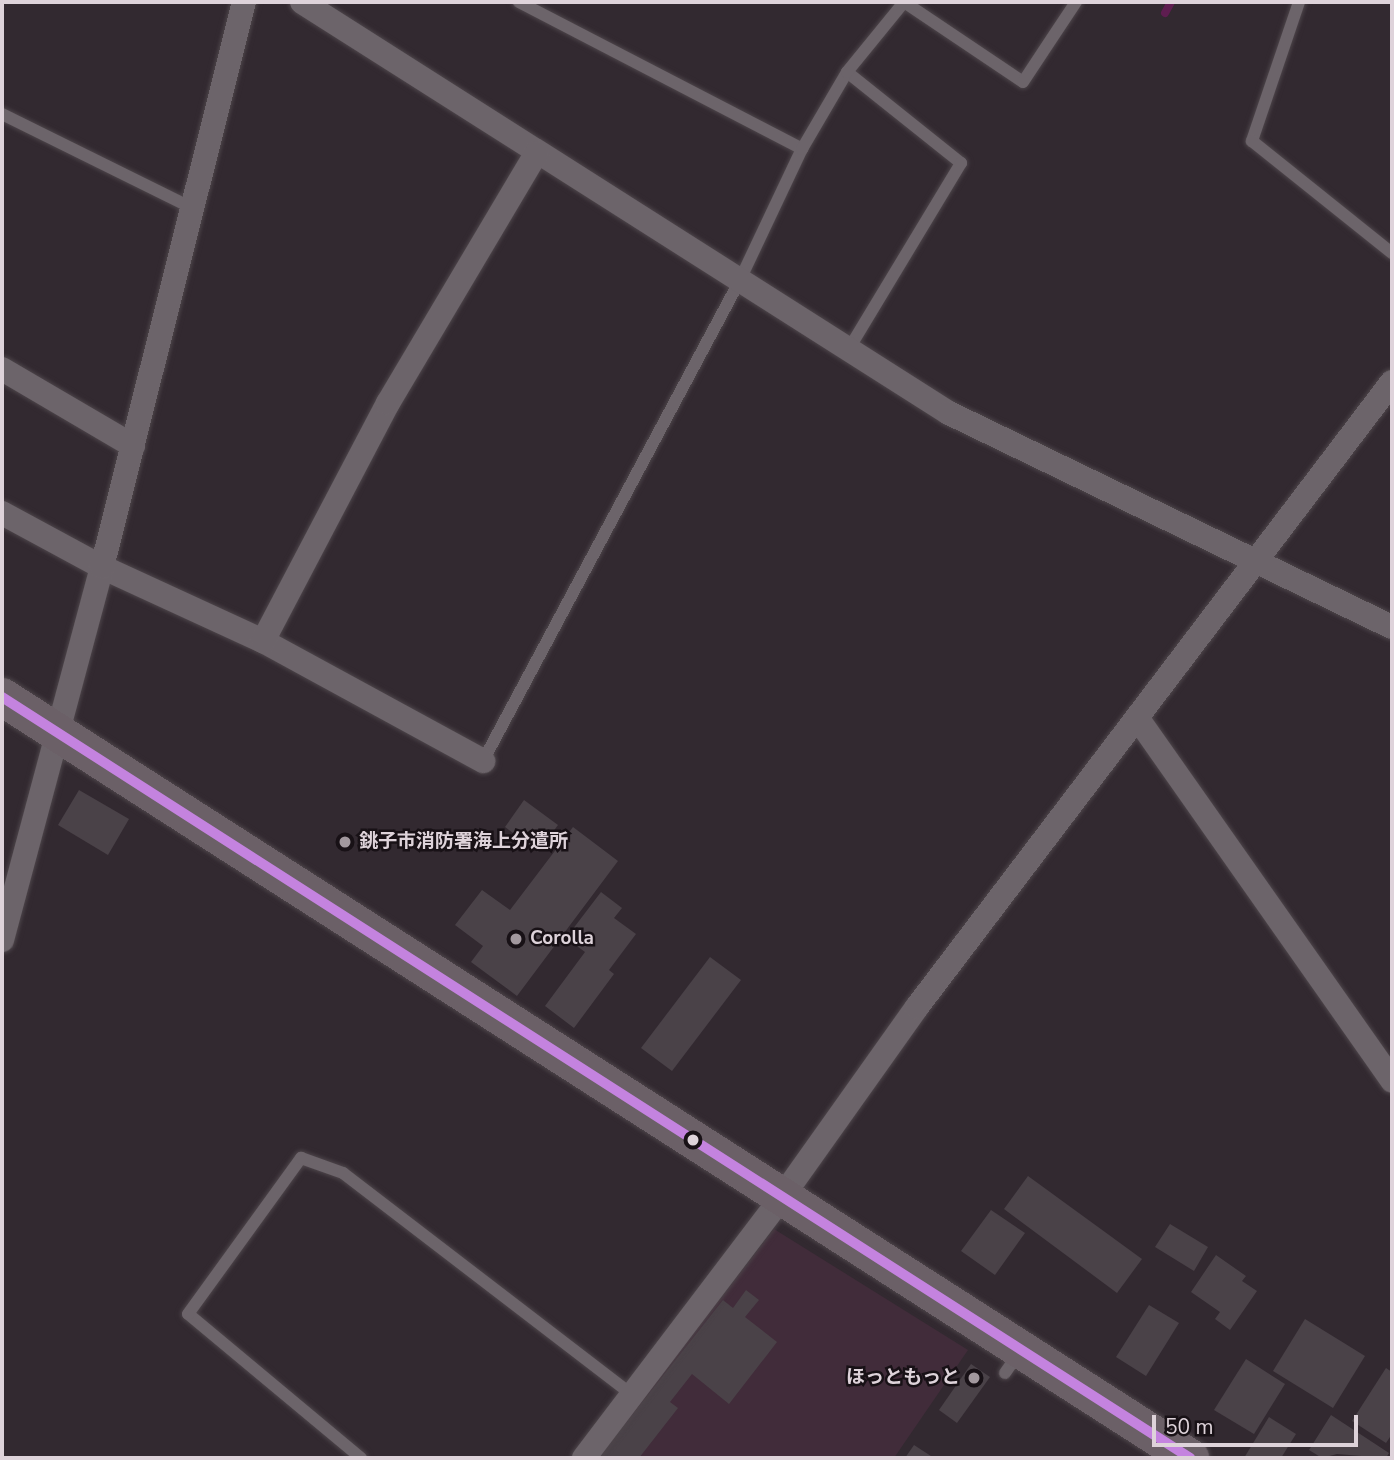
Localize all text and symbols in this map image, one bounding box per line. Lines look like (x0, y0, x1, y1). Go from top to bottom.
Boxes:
place label: 銚子市消防署海上分遣所 (359, 831, 568, 853)
marker: 銚子市消防署海上分遣所 (337, 834, 353, 850)
place label: Corolla (530, 928, 594, 950)
marker: Corolla (508, 931, 524, 947)
unlabelled marker (686, 1133, 700, 1147)
place label: ほっともっと (846, 1367, 960, 1389)
marker: ほっともっと (966, 1370, 982, 1386)
scale bar (1156, 1400, 1362, 1444)
text: 50 m (1165, 1413, 1214, 1441)

